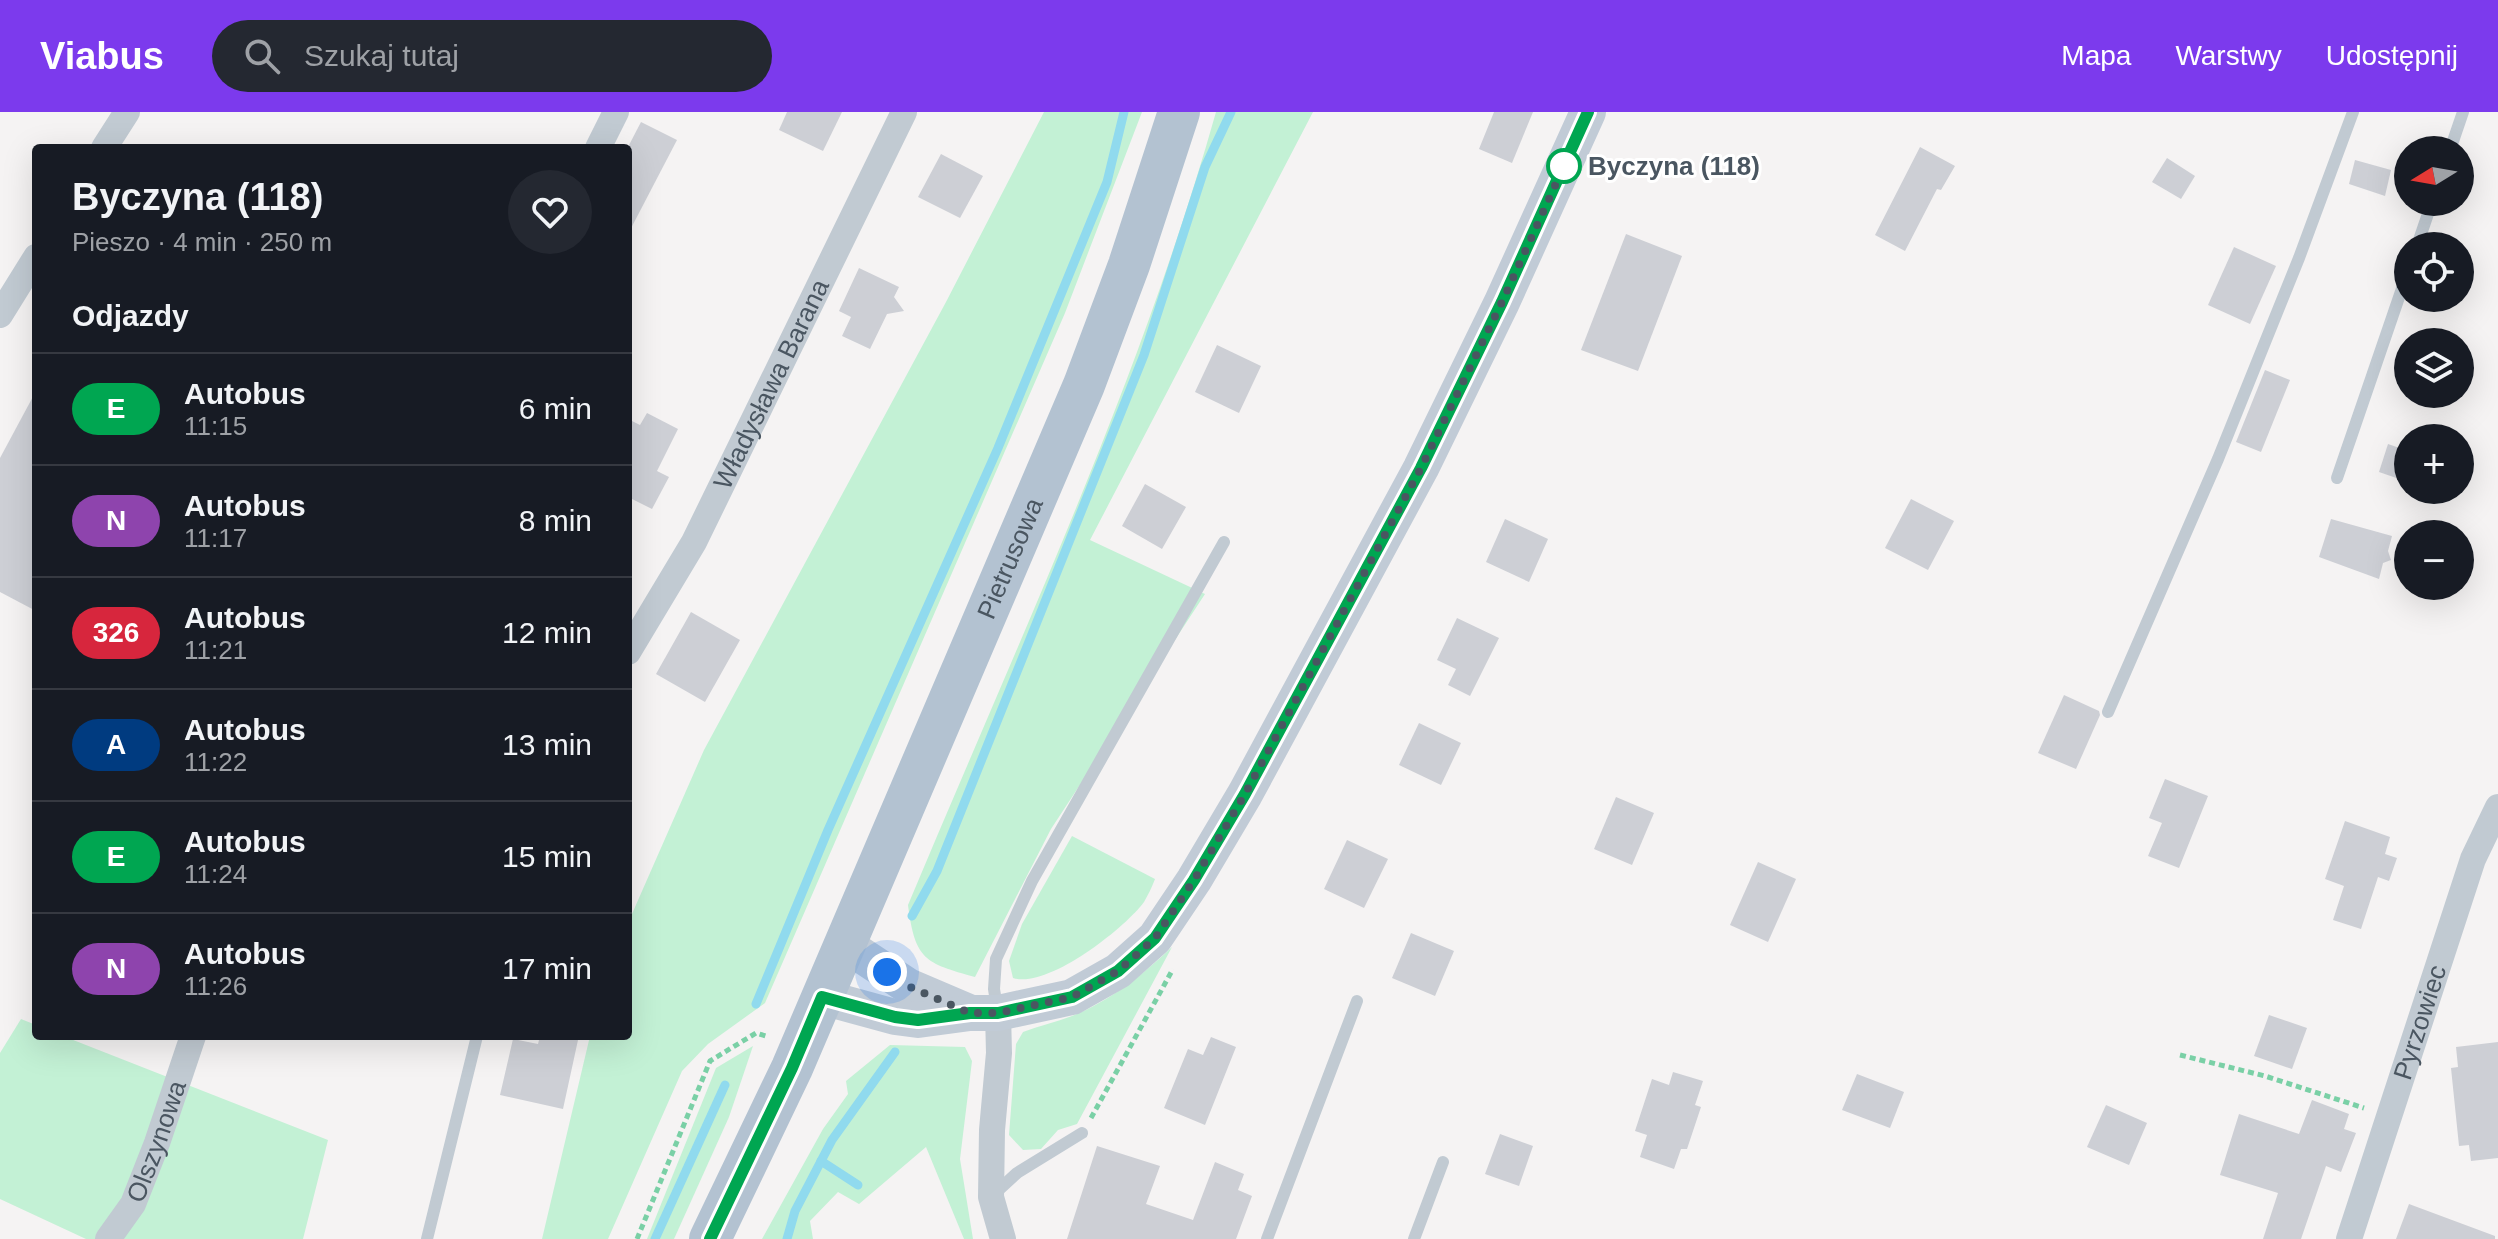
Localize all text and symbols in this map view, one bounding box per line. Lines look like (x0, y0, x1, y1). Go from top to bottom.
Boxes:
search box (212, 20, 772, 92)
icon: search (240, 34, 284, 78)
text: Viabus (40, 35, 164, 77)
text: Szukaj tutaj (304, 39, 459, 72)
text: Mapa (2061, 40, 2131, 71)
text: Warstwy (2175, 40, 2282, 71)
text: Udostępnij (2326, 40, 2458, 71)
north arrow (2394, 136, 2474, 216)
map controls (2394, 136, 2474, 600)
marker: Byczyna (118) (1547, 149, 1581, 183)
place label: Byczyna (118) (1588, 151, 1760, 181)
button: heart (508, 170, 592, 254)
text: Byczyna (118) (72, 176, 323, 218)
text: Pieszo · 4 min · 250 m (72, 227, 332, 257)
button: locate (2394, 232, 2474, 312)
street label: Władysława Barana (707, 274, 835, 494)
text: Odjazdy (72, 299, 189, 332)
button: layers (2394, 328, 2474, 408)
text: Autobus (184, 377, 306, 410)
text: 6 min (519, 392, 592, 425)
text: E (107, 393, 125, 424)
text: 11:15 (184, 411, 247, 441)
button: + (2394, 424, 2474, 504)
text: Autobus (184, 489, 306, 522)
street label: Pietrusowa (971, 493, 1049, 623)
text: 8 min (519, 504, 592, 537)
text: N (106, 505, 126, 536)
button: − (2394, 520, 2474, 600)
text: 11:17 (184, 523, 247, 553)
text: Autobus (184, 601, 306, 634)
text: 12 min (502, 616, 592, 649)
text: 326 (93, 617, 139, 648)
text: 11:21 (184, 635, 247, 665)
text: Autobus (184, 713, 306, 746)
text: 13 min (502, 728, 592, 761)
text: A (106, 729, 126, 760)
text: 11:22 (184, 747, 247, 777)
text: Autobus (184, 825, 306, 858)
text: 15 min (502, 840, 592, 873)
text: E (107, 841, 125, 872)
text: 11:24 (184, 859, 247, 889)
text: Autobus (184, 937, 306, 970)
text: 17 min (502, 952, 592, 985)
your location (867, 952, 907, 992)
text: N (106, 953, 126, 984)
street label: Pyrzowiec (2387, 961, 2452, 1083)
text: 11:26 (184, 971, 247, 1001)
street label: Olszynowa (120, 1076, 192, 1206)

